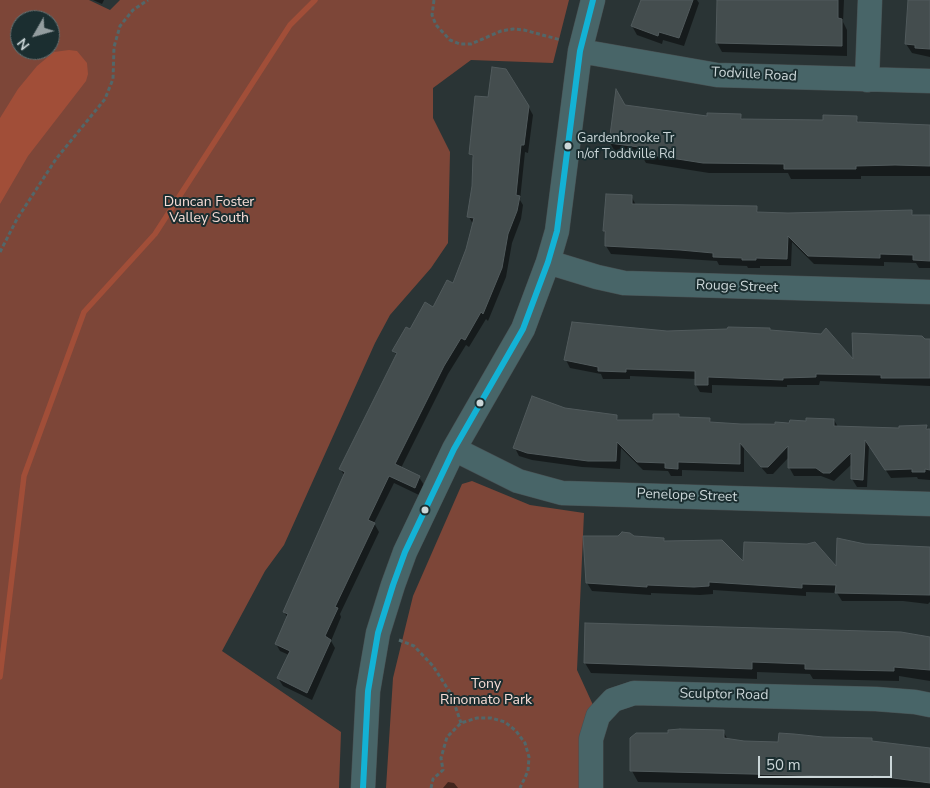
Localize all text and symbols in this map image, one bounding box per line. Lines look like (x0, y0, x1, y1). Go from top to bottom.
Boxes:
north arrow (10, 10, 60, 60)
text: N (13, 34, 34, 54)
street label: Todville Road (711, 64, 797, 86)
place label: Gardenbrooke Tr n/of Toddville Rd (577, 131, 675, 162)
marker: Gardenbrooke Tr n/of Toddville Rd (563, 141, 573, 151)
park label: Duncan Foster Valley South (164, 195, 254, 228)
street label: Rouge Street (696, 277, 778, 297)
unlabelled marker (475, 398, 485, 408)
street label: Penelope Street (636, 486, 738, 506)
unlabelled marker (420, 505, 430, 515)
park label: Tony Rinomato Park (440, 677, 532, 710)
street label: Sculptor Road (679, 686, 769, 704)
scale bar (760, 746, 894, 778)
text: 50 m (766, 755, 801, 775)

